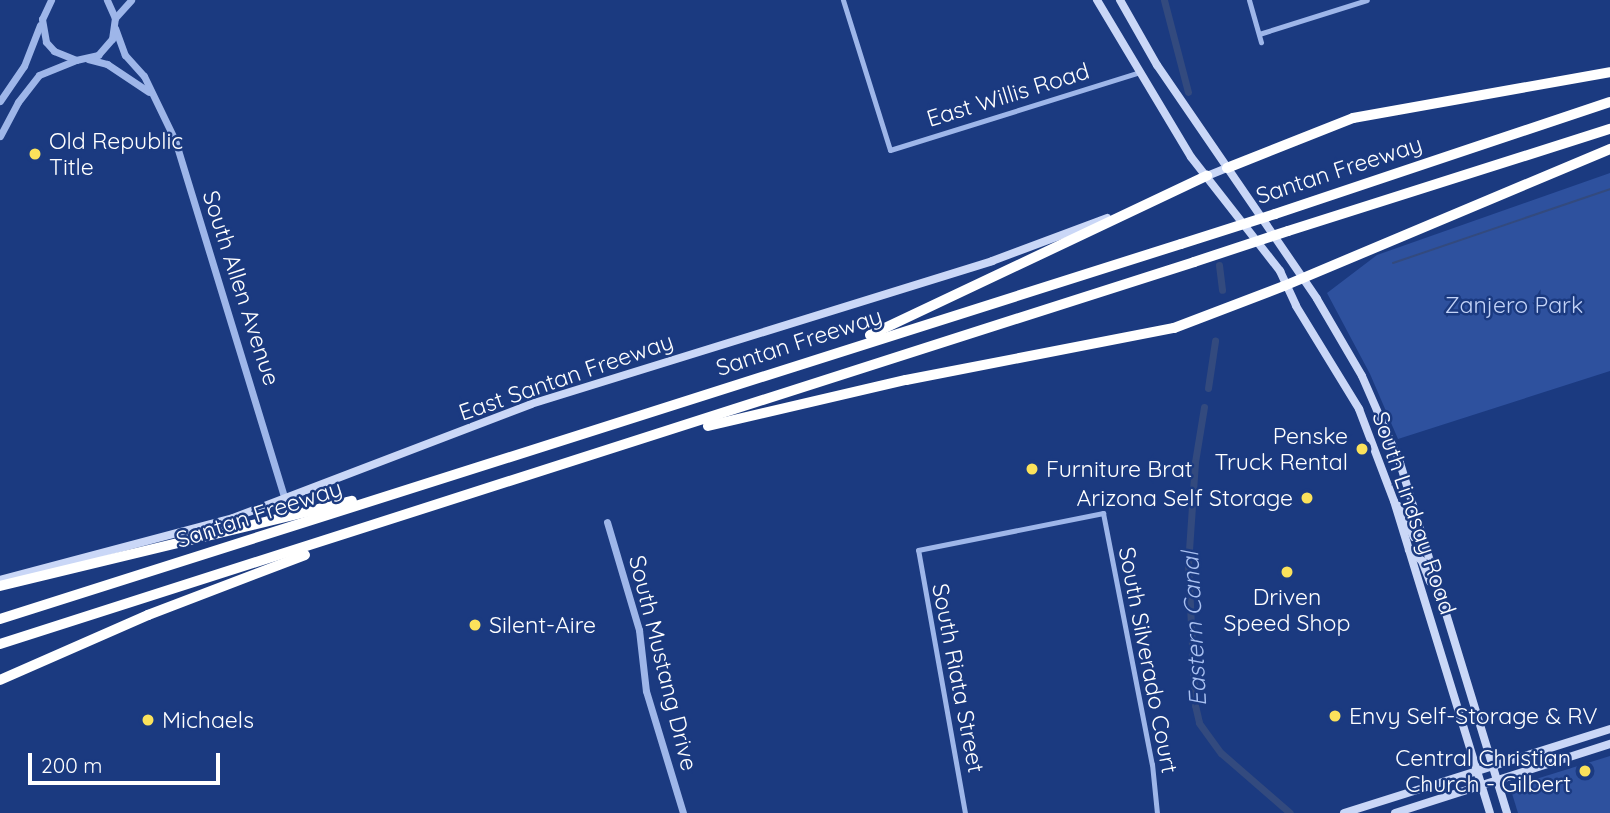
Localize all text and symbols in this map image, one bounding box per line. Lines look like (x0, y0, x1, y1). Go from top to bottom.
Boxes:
street label: East Willis Road (923, 57, 1093, 133)
place label: Old Republic Title (49, 127, 183, 181)
street label: Santan Freeway (1252, 130, 1426, 210)
marker: Old Republic Title (27, 146, 43, 162)
street label: South Allen Avenue (196, 187, 286, 389)
park label: Zanjero Park (1445, 291, 1583, 319)
street label: Santan Freeway (712, 302, 886, 382)
street label: East Santan Freeway (455, 327, 677, 427)
street label: South Lindsay Road (1366, 408, 1462, 618)
place label: Penske Truck Rental (1214, 422, 1348, 476)
marker: Penske Truck Rental (1354, 441, 1370, 457)
place label: Furniture Brat (1046, 455, 1193, 483)
marker: Furniture Brat (1024, 461, 1040, 477)
street label: Santan Freeway (172, 474, 346, 554)
place label: Arizona Self Storage (1076, 484, 1293, 512)
marker: Arizona Self Storage (1299, 490, 1315, 506)
street label: South Silverado Court (1113, 545, 1183, 775)
water label: Eastern Canal (1176, 551, 1212, 707)
street label: South Mustang Drive (623, 552, 703, 774)
marker: Driven Speed Shop (1279, 564, 1295, 580)
street label: South Riata Street (926, 581, 990, 775)
place label: Driven Speed Shop (1224, 583, 1350, 637)
place label: Silent-Aire (489, 611, 596, 639)
marker: Silent-Aire (467, 617, 483, 633)
place label: Envy Self-Storage & RV (1349, 702, 1598, 730)
place label: Michaels (162, 706, 254, 734)
marker: Envy Self-Storage & RV (1327, 708, 1343, 724)
marker: Michaels (140, 712, 156, 728)
scale bar (32, 740, 224, 784)
place label: Central Christian Church - Gilbert (1395, 744, 1571, 798)
text: 200 m (41, 752, 103, 778)
marker: Central Christian Church - Gilbert (1577, 763, 1593, 779)

